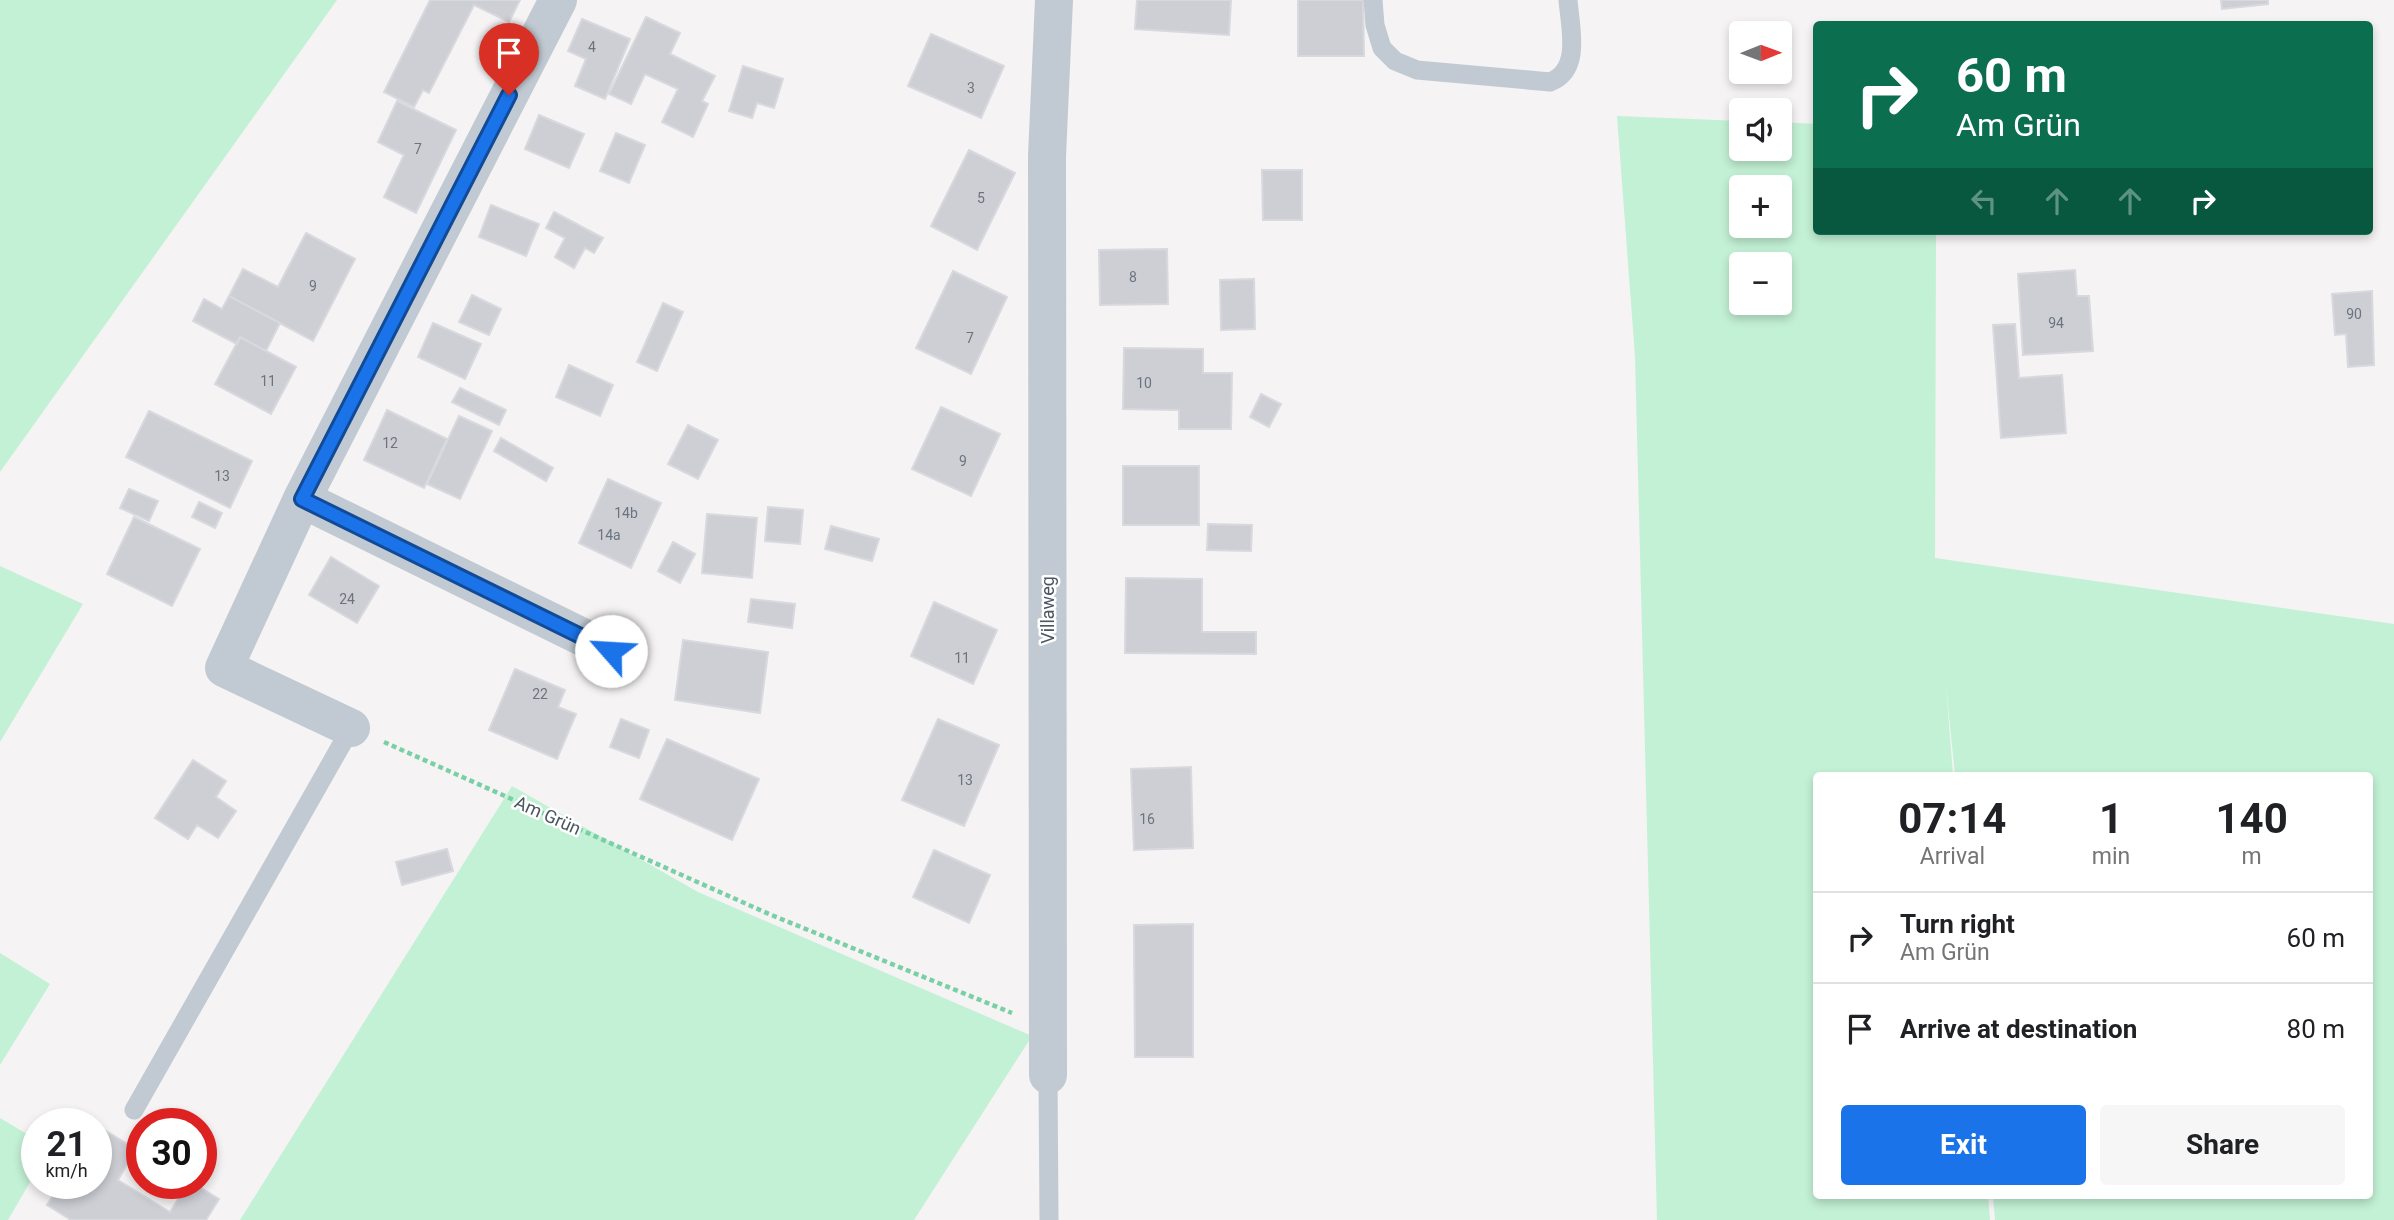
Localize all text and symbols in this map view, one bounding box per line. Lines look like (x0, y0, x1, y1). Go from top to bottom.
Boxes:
north arrow (1729, 21, 1792, 84)
map controls (1729, 21, 1792, 315)
pin (479, 23, 539, 95)
icon: arrive (490, 34, 528, 72)
house number: 4 (588, 39, 596, 55)
text: 60 m (1956, 47, 2067, 104)
icon: right (1841, 49, 1932, 140)
house number: 3 (967, 80, 975, 96)
button: sound (1729, 98, 1792, 161)
text: Am Grün (1956, 106, 2081, 144)
house number: 7 (414, 141, 422, 157)
button: + (1729, 175, 1792, 238)
icon: left (1965, 182, 2003, 220)
icon: ahead (2038, 182, 2076, 220)
icon: ahead (2111, 182, 2149, 220)
icon: right (2184, 182, 2222, 220)
house number: 5 (977, 190, 985, 206)
button: − (1729, 252, 1792, 315)
house number: 8 (1129, 269, 1137, 285)
house number: 9 (309, 278, 317, 294)
house number: 90 (2346, 306, 2362, 322)
house number: 94 (2048, 315, 2064, 331)
house number: 7 (966, 330, 974, 346)
house number: 11 (260, 373, 276, 389)
house number: 10 (1136, 375, 1152, 391)
house number: 12 (382, 435, 398, 451)
house number: 9 (959, 453, 967, 469)
house number: 13 (214, 468, 230, 484)
house number: 14b (614, 505, 638, 521)
house number: 14a (597, 527, 621, 543)
street label: Villaweg (1037, 576, 1058, 644)
house number: 24 (339, 591, 355, 607)
position arrow (574, 614, 648, 688)
house number: 11 (954, 650, 970, 666)
house number: 22 (532, 686, 548, 702)
house number: 13 (957, 772, 973, 788)
street label: Am Grün (512, 791, 584, 839)
text: 07:14 (1898, 794, 2006, 843)
text: 1 (2099, 794, 2123, 843)
text: 140 (2215, 794, 2288, 843)
house number: 16 (1139, 811, 1155, 827)
text: Arrival (1920, 843, 1985, 870)
text: min (2092, 843, 2130, 870)
text: m (2242, 843, 2262, 870)
text: Turn right (1900, 909, 2015, 939)
icon: right (1841, 919, 1879, 957)
text: 60 m (2287, 923, 2345, 953)
text: Am Grün (1900, 939, 1990, 966)
icon: arrive (1841, 1010, 1879, 1048)
text: Arrive at destination (1900, 1014, 2137, 1044)
text: 80 m (2287, 1014, 2345, 1044)
button: Exit (1841, 1105, 2086, 1185)
button: Share (2100, 1105, 2345, 1185)
speed limit sign: 30 (126, 1108, 217, 1199)
text: 21 (46, 1124, 87, 1165)
text: km/h (45, 1160, 88, 1181)

